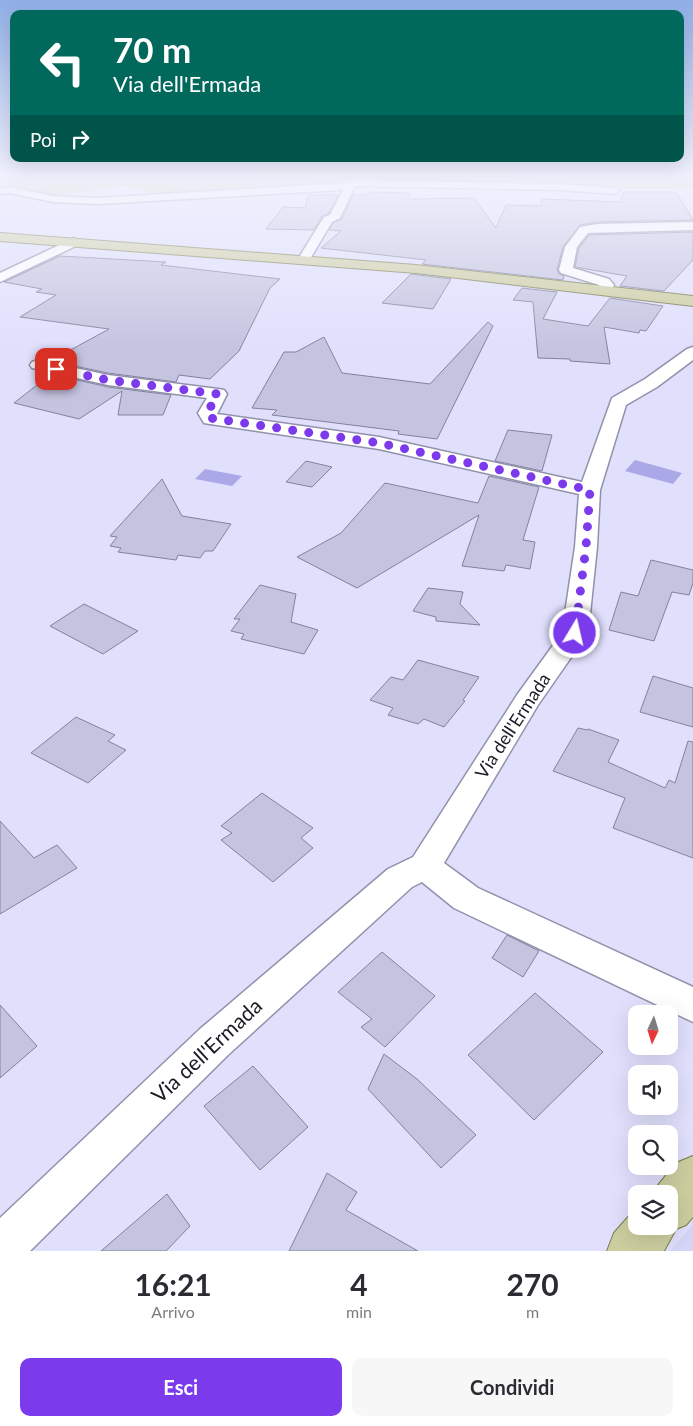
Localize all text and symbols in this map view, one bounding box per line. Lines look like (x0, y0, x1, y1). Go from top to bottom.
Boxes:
text: 70 m (113, 28, 191, 70)
icon: left (30, 30, 95, 95)
text: Via dell'Ermada (113, 70, 261, 97)
icon: right (66, 125, 94, 153)
text: Poi (30, 128, 56, 151)
pin (35, 348, 77, 390)
icon: arrive (42, 355, 70, 383)
position arrow (548, 606, 600, 658)
street label: Via dell'Ermada (470, 669, 554, 782)
street label: Via dell'Ermada (146, 993, 266, 1107)
north arrow (628, 1005, 678, 1055)
map controls (628, 1005, 678, 1235)
button: sound (628, 1065, 678, 1115)
button: search (628, 1125, 678, 1175)
button: layers (628, 1185, 678, 1235)
text: 16:21 (134, 1266, 212, 1302)
text: 4 (350, 1266, 368, 1302)
text: 270 (506, 1266, 559, 1302)
text: Arrivo (151, 1302, 195, 1321)
text: min (346, 1302, 372, 1321)
text: m (526, 1302, 539, 1321)
button: Esci (20, 1358, 342, 1416)
button: Condividi (352, 1358, 673, 1416)

